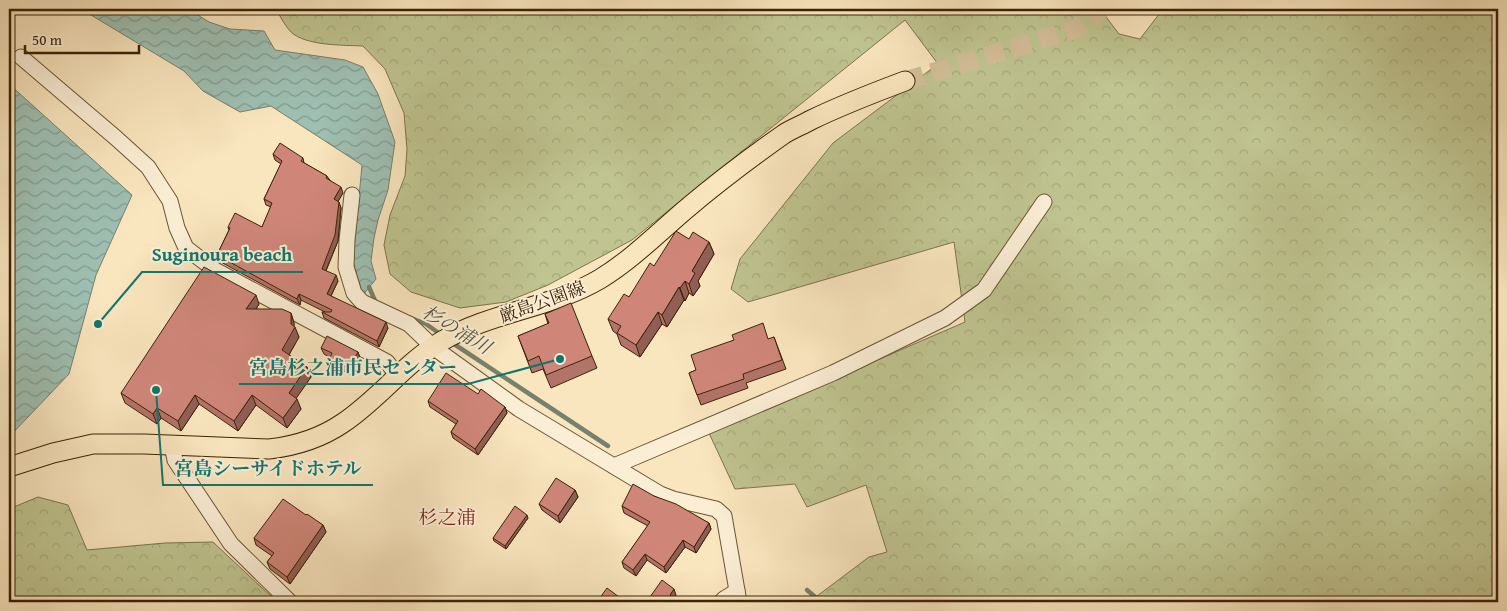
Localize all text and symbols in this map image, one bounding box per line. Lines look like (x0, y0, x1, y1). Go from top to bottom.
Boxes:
scale bar (25, 22, 139, 54)
text: 50 m (32, 29, 63, 50)
callout: Suginoura beach (142, 238, 303, 272)
text: Suginoura beach (152, 240, 293, 268)
street label: 厳島公園線 (495, 273, 589, 330)
water label: 杉の浦川 (417, 297, 498, 362)
callout: 宮島杉之浦市民センター (239, 350, 468, 384)
text: 宮島杉之浦市民センター (249, 353, 457, 381)
callout: 宮島シーサイドホテル (163, 451, 373, 485)
text: 宮島シーサイドホテル (174, 454, 362, 482)
district label: 杉之浦 (418, 503, 476, 531)

